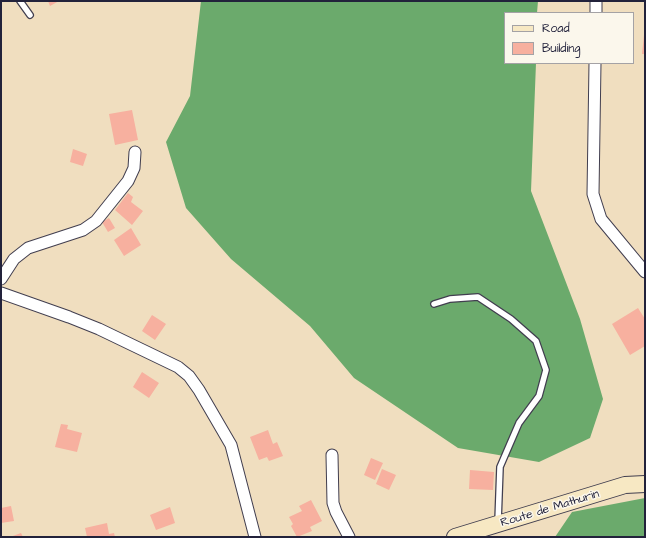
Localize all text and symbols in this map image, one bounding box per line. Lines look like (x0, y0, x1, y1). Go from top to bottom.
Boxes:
legend (504, 12, 634, 64)
text: Road (542, 20, 570, 37)
text: Building (542, 40, 580, 57)
street label: Route de Mathurin (499, 487, 601, 531)

